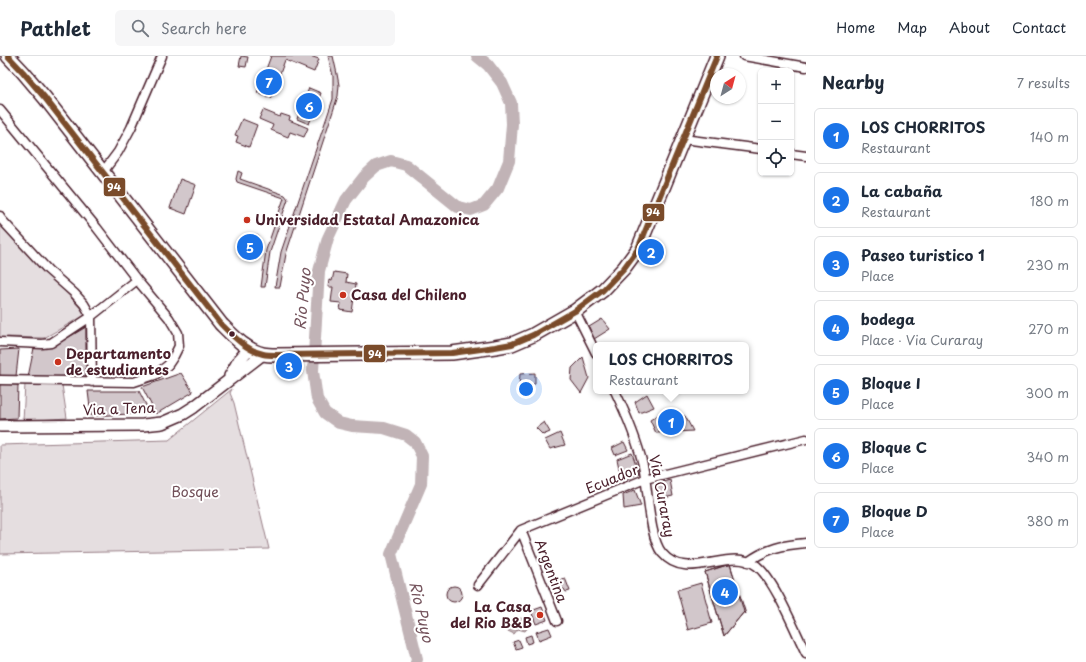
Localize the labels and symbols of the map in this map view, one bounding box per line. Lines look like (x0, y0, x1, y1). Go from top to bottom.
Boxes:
pin: 7 (256, 67, 282, 97)
north arrow (710, 68, 746, 104)
pin: 6 (296, 91, 322, 121)
line badge: 94 (103, 177, 126, 197)
text: 94 (107, 178, 122, 195)
line badge: 94 (642, 203, 665, 222)
text: 94 (646, 203, 661, 220)
place label: Universidad Estatal Amazonica (255, 209, 480, 230)
marker: Universidad Estatal Amazonica (242, 215, 252, 225)
pin: 5 (237, 232, 263, 262)
pin: 2 (638, 237, 664, 267)
water label: Rio Puyo (287, 266, 316, 331)
place label: Casa del Chileno (351, 284, 466, 305)
marker: Casa del Chileno (338, 290, 348, 300)
unlabelled marker (227, 329, 237, 339)
place label: Departamento de estudiantes (66, 343, 171, 380)
line badge: 94 (363, 344, 386, 363)
text: 94 (368, 345, 383, 362)
pin: 3 (276, 351, 302, 381)
marker: Departamento de estudiantes (53, 357, 63, 367)
your location (516, 379, 536, 399)
street label: Via a Tena (82, 397, 156, 420)
pin: 1 (658, 407, 684, 437)
street label: Via Curaray (644, 453, 681, 539)
street label: Ecuador (582, 458, 642, 499)
park label: Bosque (171, 481, 219, 502)
street label: Argentina (530, 536, 573, 606)
pin: 4 (712, 577, 738, 607)
water label: Rio Puyo (404, 579, 441, 646)
place label: La Casa del Rio B&B (450, 596, 532, 633)
marker: La Casa del Rio B&B (535, 610, 545, 620)

